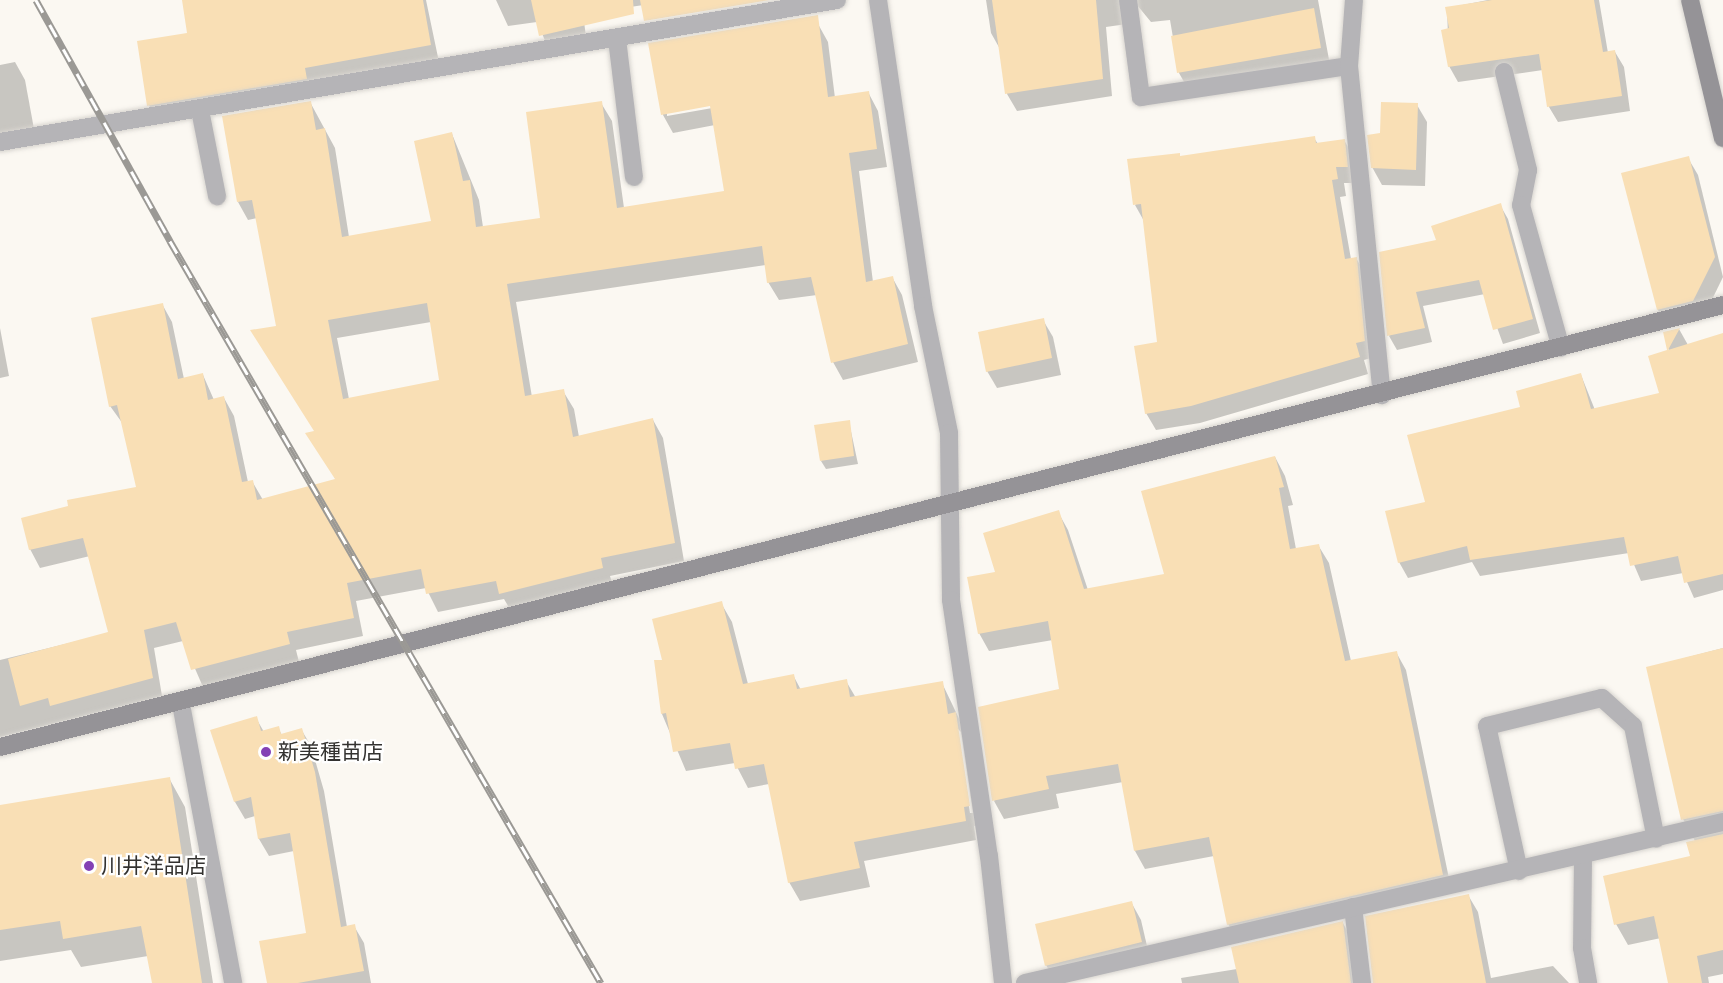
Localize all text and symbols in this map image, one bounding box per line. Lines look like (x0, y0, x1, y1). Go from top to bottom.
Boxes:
place label: 新美種苗店 (278, 739, 383, 765)
marker: 新美種苗店 (259, 745, 273, 759)
place label: 川井洋品店 (101, 853, 206, 879)
marker: 川井洋品店 (82, 859, 96, 873)

